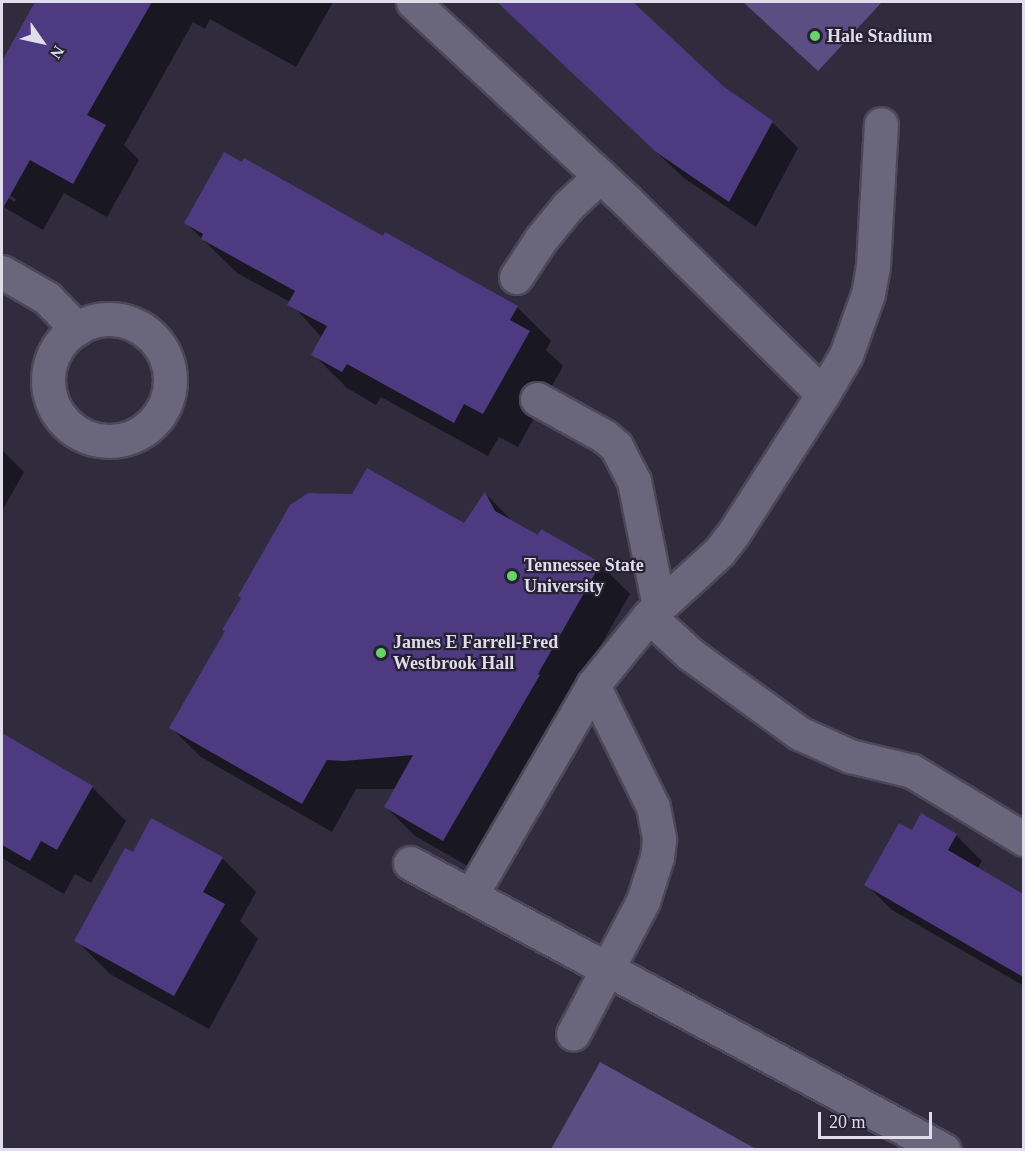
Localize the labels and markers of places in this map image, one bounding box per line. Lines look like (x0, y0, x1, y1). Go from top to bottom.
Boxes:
place label: Hale Stadium (827, 25, 933, 47)
marker: Hale Stadium (808, 29, 822, 43)
place label: Tennessee State University (524, 555, 644, 598)
marker: Tennessee State University (505, 569, 519, 583)
place label: James E Farrell-Fred Westbrook Hall (393, 632, 558, 674)
marker: James E Farrell-Fred Westbrook Hall (374, 646, 388, 660)

